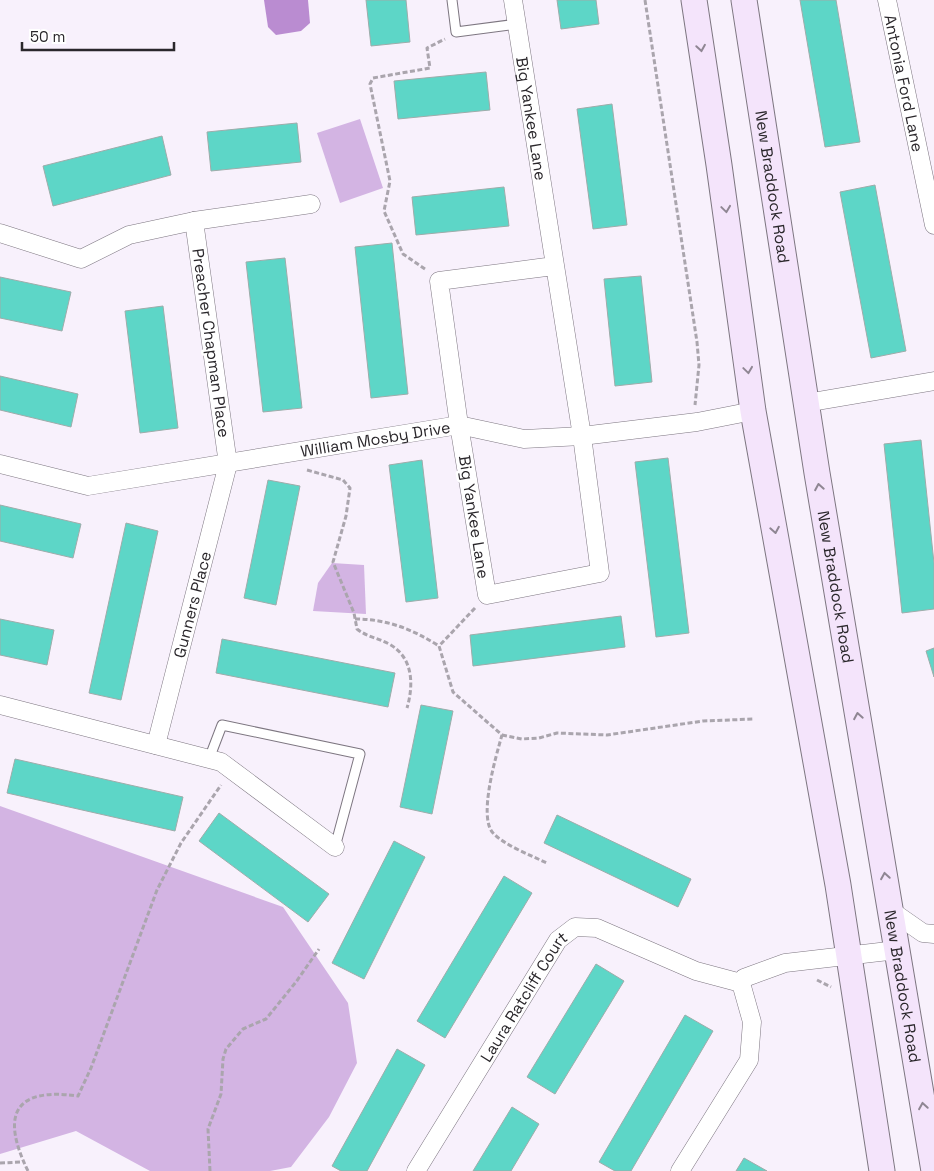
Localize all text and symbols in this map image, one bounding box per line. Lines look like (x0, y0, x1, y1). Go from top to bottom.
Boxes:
street label: Antonia Ford Lane (880, 13, 929, 154)
scale bar (22, 20, 175, 52)
text: 50 m (30, 27, 65, 46)
one-way arrow (695, 44, 705, 53)
street label: Big Yankee Lane (512, 55, 552, 182)
street label: New Braddock Road (751, 109, 795, 265)
one-way arrow (720, 204, 730, 213)
street label: Preacher Chapman Place (187, 247, 235, 439)
one-way arrow (742, 365, 752, 374)
street label: William Mosby Drive (299, 416, 452, 461)
street label: Big Yankee Lane (454, 454, 494, 580)
one-way arrow (815, 482, 825, 491)
street label: New Braddock Road (813, 509, 859, 665)
one-way arrow (770, 525, 780, 534)
street label: Gunners Place (168, 549, 216, 660)
one-way arrow (853, 712, 863, 720)
one-way arrow (880, 872, 890, 881)
street label: New Braddock Road (880, 908, 926, 1064)
street label: Laura Ratcliff Court (475, 926, 571, 1066)
one-way arrow (918, 1101, 929, 1109)

